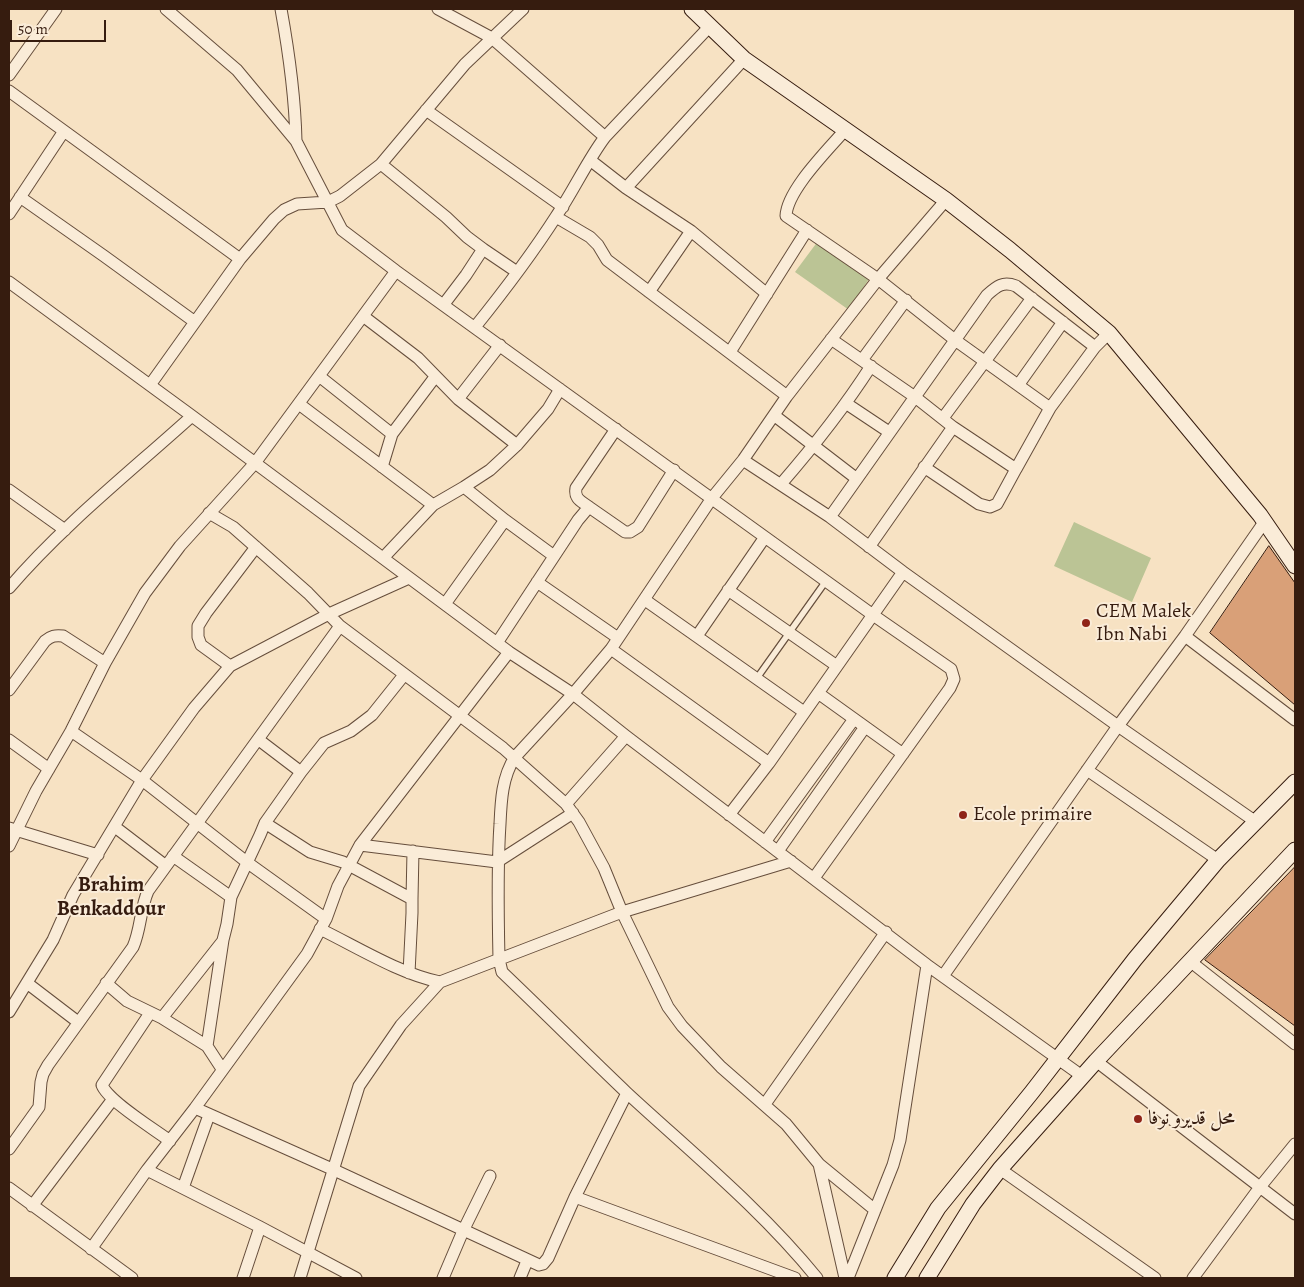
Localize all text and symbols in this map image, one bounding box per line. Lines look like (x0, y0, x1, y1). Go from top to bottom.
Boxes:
scale bar (12, 10, 109, 42)
text: 50 m (18, 19, 48, 39)
place label: CEM Malek Ibn Nabi (1096, 600, 1191, 647)
marker: CEM Malek Ibn Nabi (1080, 617, 1092, 629)
place label: Ecole primaire (973, 803, 1092, 827)
marker: Ecole primaire (957, 809, 969, 821)
district label: Brahim Benkaddour (57, 873, 165, 923)
place label: محل قديرو نوفا (1148, 1107, 1235, 1131)
marker: محل قديرو نوفا (1132, 1113, 1144, 1125)

